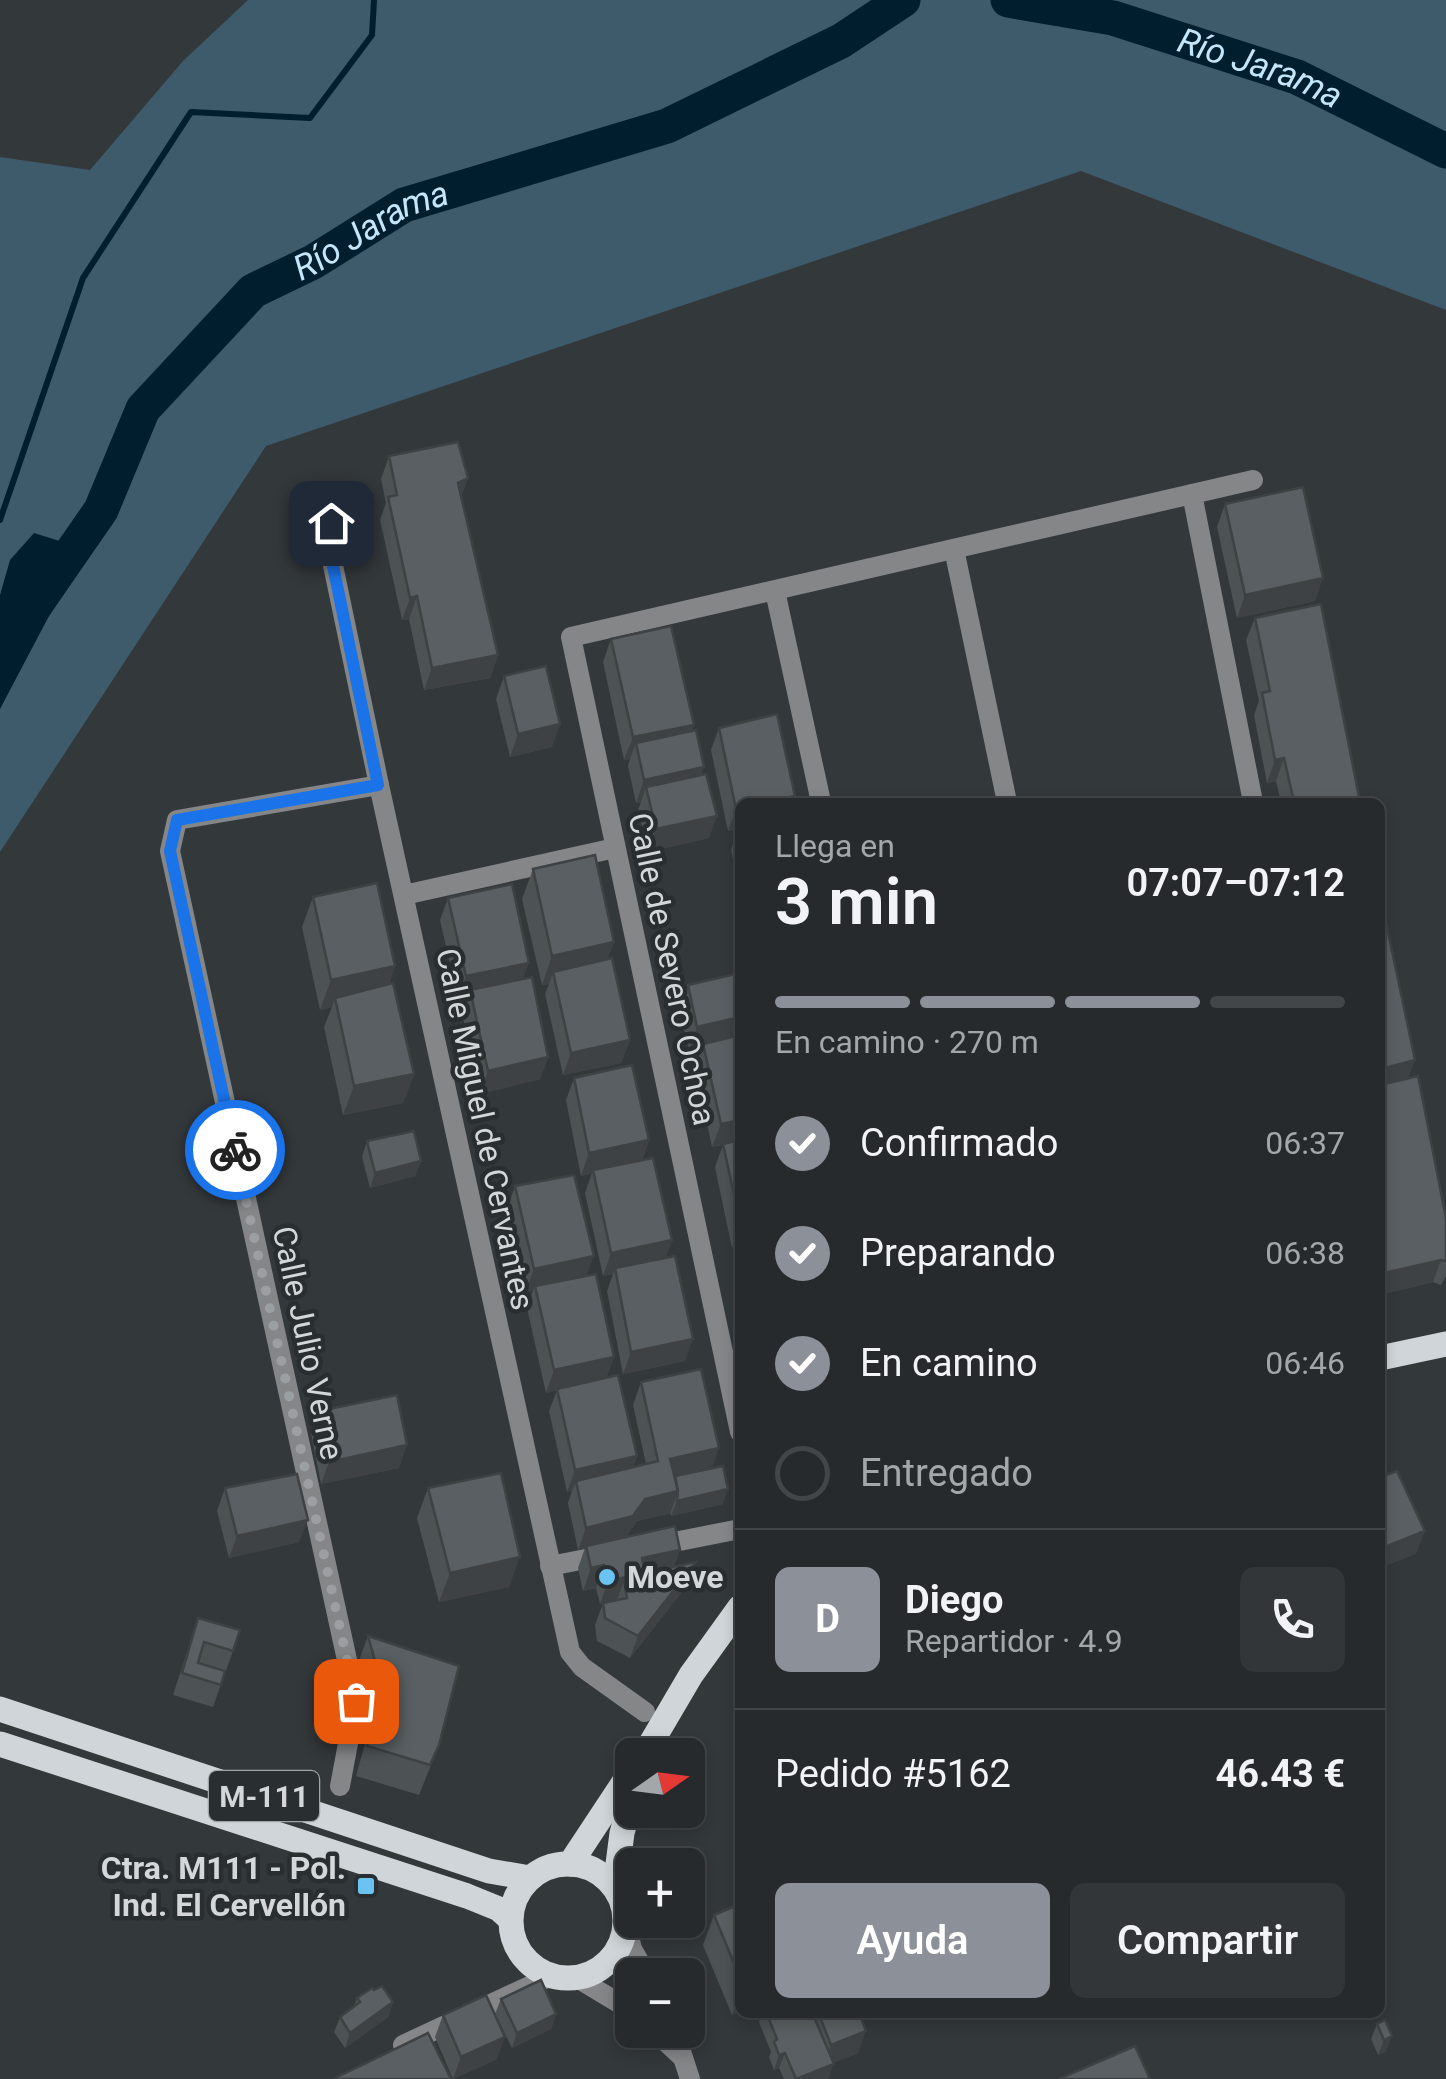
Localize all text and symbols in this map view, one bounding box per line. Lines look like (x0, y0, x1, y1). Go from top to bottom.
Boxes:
water label: Río Jarama (1173, 20, 1349, 117)
water label: Río Jarama (287, 172, 453, 289)
pin (289, 481, 374, 566)
icon: home (304, 496, 359, 551)
street label: Calle de Severo Ochoa (620, 809, 724, 1129)
text: Llega en (775, 827, 895, 865)
text: 07:07–07:12 (1126, 861, 1345, 905)
text: 3 min (775, 864, 938, 940)
street label: Calle Miguel de Cervantes (428, 945, 542, 1313)
text: En camino · 270 m (775, 1023, 1039, 1061)
courier (185, 1100, 285, 1200)
icon: check (775, 1116, 830, 1171)
text: Confirmado (860, 1121, 1058, 1165)
icon: bike (208, 1123, 263, 1178)
text: 06:37 (1265, 1124, 1345, 1162)
street label: Calle Julio Verne (265, 1223, 351, 1463)
icon: check (775, 1226, 830, 1281)
text: Preparando (860, 1231, 1056, 1275)
text: 06:38 (1265, 1234, 1345, 1272)
icon: check (775, 1336, 830, 1391)
text: En camino (860, 1341, 1038, 1385)
text: 06:46 (1265, 1344, 1345, 1382)
text: Entregado (860, 1451, 1033, 1495)
place label: Moeve (627, 1558, 723, 1596)
marker: Moeve (596, 1566, 618, 1588)
button: phone (1240, 1567, 1345, 1672)
text: Diego (905, 1578, 1003, 1622)
text: D (815, 1597, 840, 1641)
text: Repartidor · 4.9 (905, 1622, 1123, 1660)
pin (314, 1659, 399, 1744)
icon: bag (329, 1674, 384, 1729)
north arrow (615, 1738, 705, 1828)
map controls (615, 1738, 705, 2048)
text: Pedido #5162 (775, 1752, 1011, 1796)
text: 46.43 € (1216, 1752, 1345, 1796)
road number: M-111 (209, 1771, 319, 1821)
button: + (615, 1848, 705, 1938)
place label: Ctra. M111 - Pol. Ind. El Cervellón (101, 1849, 346, 1924)
marker: Ctra. M111 - Pol. Ind. El Cervellón (355, 1875, 377, 1897)
button: Ayuda (775, 1883, 1050, 1998)
button: Compartir (1070, 1883, 1345, 1998)
button: − (615, 1958, 705, 2048)

